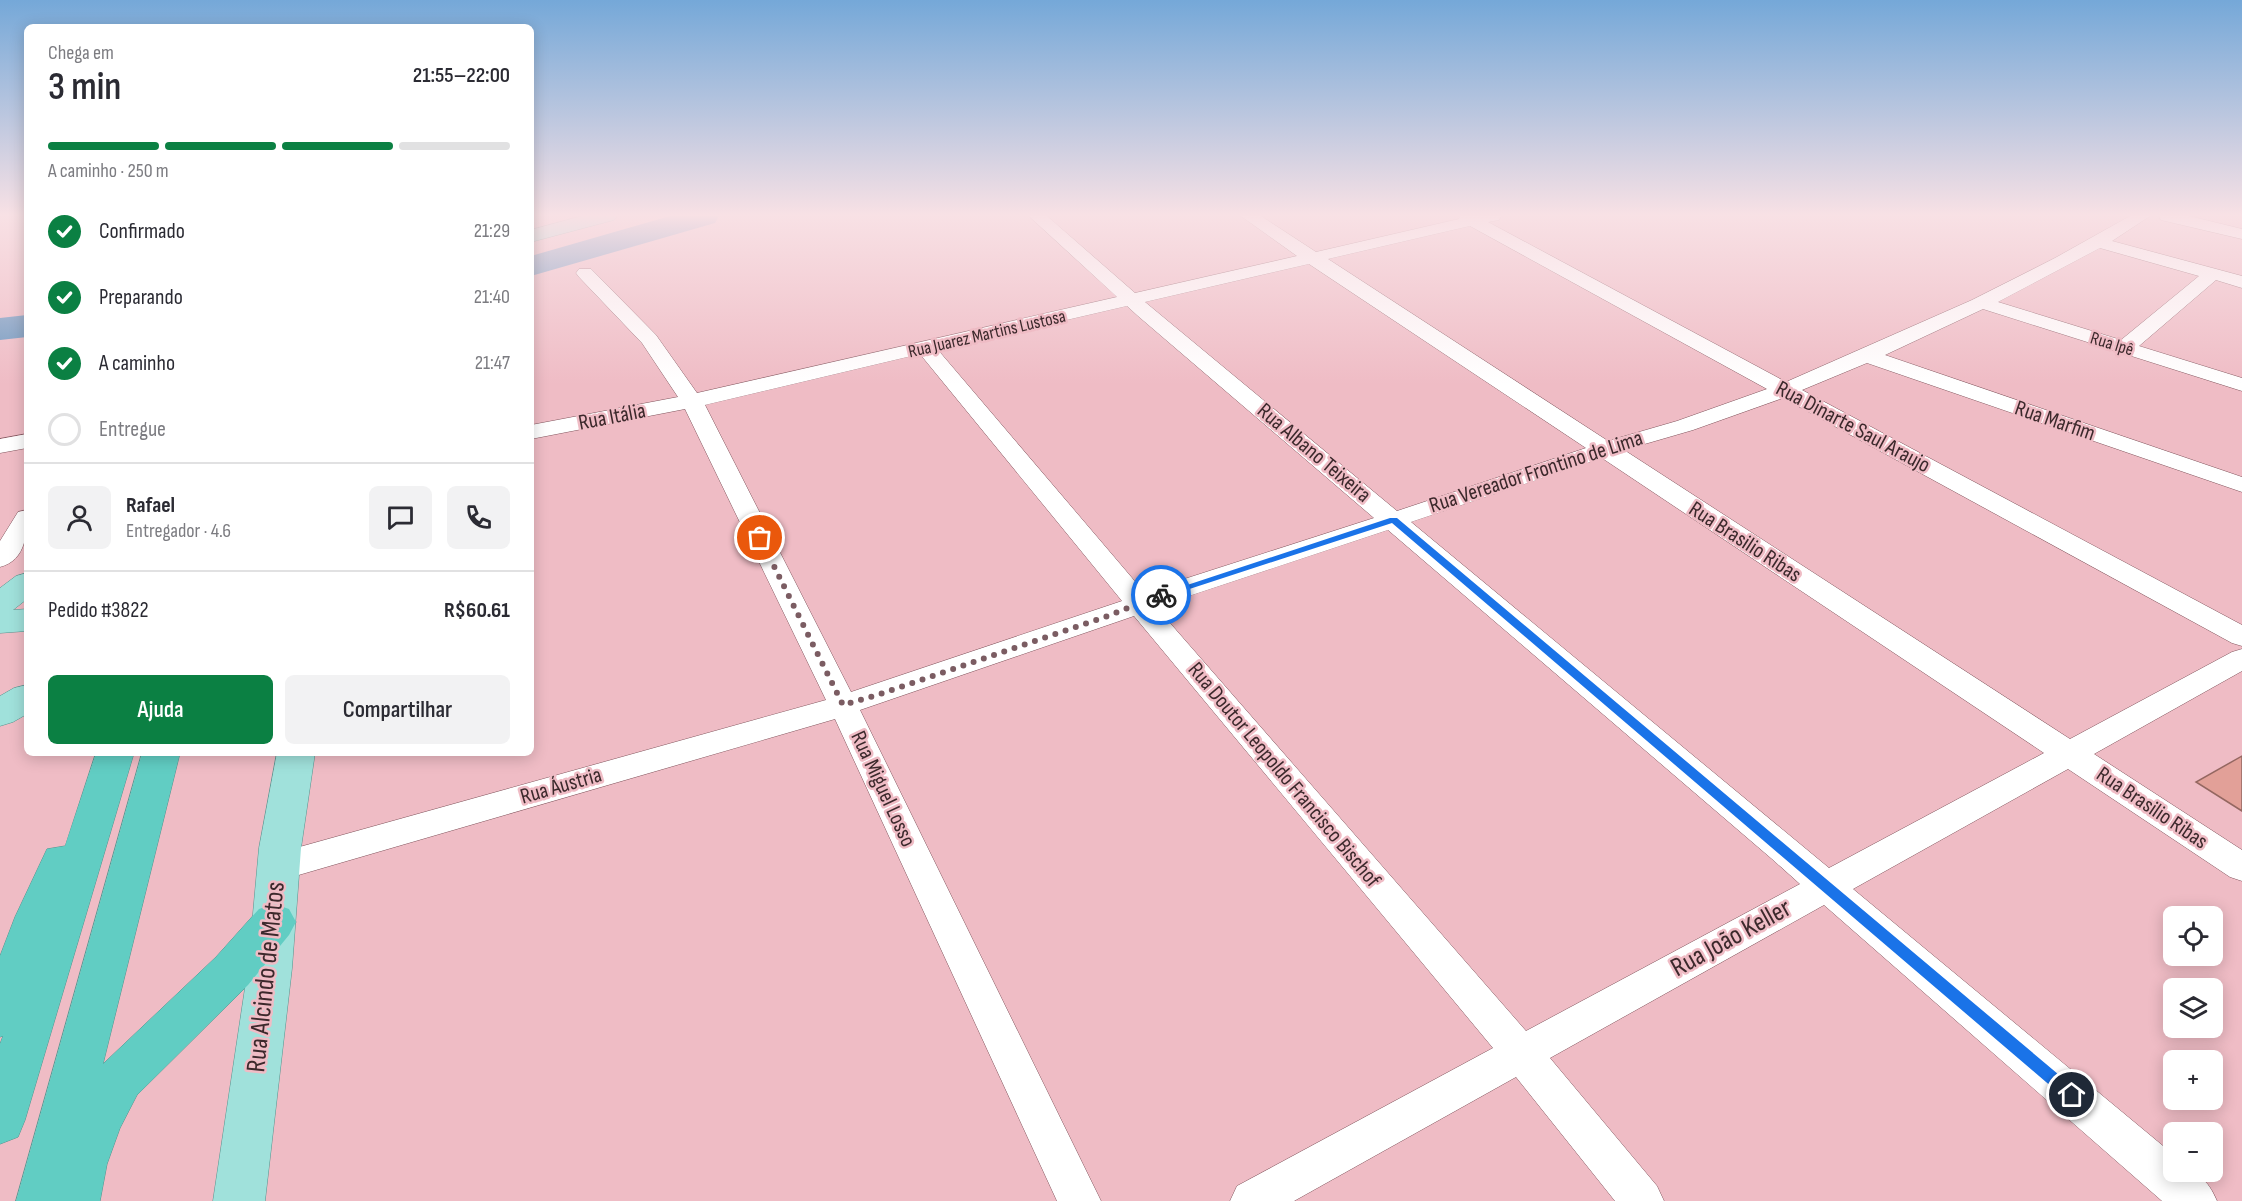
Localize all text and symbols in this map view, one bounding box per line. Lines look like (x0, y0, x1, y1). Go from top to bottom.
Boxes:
text: Chega em (48, 41, 114, 65)
text: 21:55–22:00 (413, 62, 510, 89)
text: 3 min (48, 64, 121, 111)
text: A caminho · 250 m (48, 159, 169, 183)
icon: check (48, 215, 81, 248)
text: Confirmado (99, 218, 185, 245)
text: 21:29 (474, 219, 510, 243)
icon: check (48, 281, 81, 314)
text: Preparando (99, 284, 183, 311)
text: 21:40 (474, 285, 510, 309)
street label: Rua Juarez Martins Lustosa (906, 306, 1068, 362)
street label: Rua Ipê (2088, 328, 2136, 360)
icon: check (48, 347, 81, 380)
text: A caminho (99, 350, 175, 377)
text: 21:47 (475, 351, 510, 375)
street label: Rua Dinarte Saul Araujo (1771, 375, 1935, 479)
street label: Rua Marfim (2011, 395, 2099, 447)
street label: Rua Itália (576, 397, 648, 437)
street label: Rua Albano Teixeira (1252, 398, 1376, 508)
text: Entregue (99, 416, 166, 443)
street label: Rua Vereador Frontino de Lima (1426, 425, 1646, 519)
button: person (48, 486, 111, 549)
button: chat (369, 486, 432, 549)
button: phone (447, 486, 510, 549)
text: Rafael (126, 492, 175, 519)
street label: Rua Brasilio Ribas (1684, 496, 1806, 588)
pin (734, 512, 785, 563)
text: Entregador · 4.6 (126, 519, 231, 543)
icon: bag (743, 521, 776, 554)
courier (1131, 565, 1191, 625)
icon: bike (1145, 579, 1178, 612)
text: Pedido #3822 (48, 597, 149, 624)
text: R$60.61 (444, 597, 510, 624)
street label: Rua Doutor Leopoldo Francisco Bischof (1182, 657, 1387, 894)
button: Ajuda (48, 675, 273, 744)
button: Compartilhar (285, 675, 510, 744)
street label: Rua Miguel Losso (844, 727, 922, 851)
street label: Rua Brasilio Ribas (2091, 761, 2213, 855)
street label: Rua Áustria (517, 762, 605, 810)
street label: Rua Alcindo de Matos (240, 880, 292, 1074)
street label: Rua João Keller (1665, 892, 1797, 984)
map controls (2163, 906, 2223, 1182)
button: locate (2163, 906, 2223, 966)
button: layers (2163, 978, 2223, 1038)
button: + (2163, 1050, 2223, 1110)
pin (2046, 1069, 2097, 1120)
icon: home (2055, 1078, 2088, 1111)
button: − (2163, 1122, 2223, 1182)

